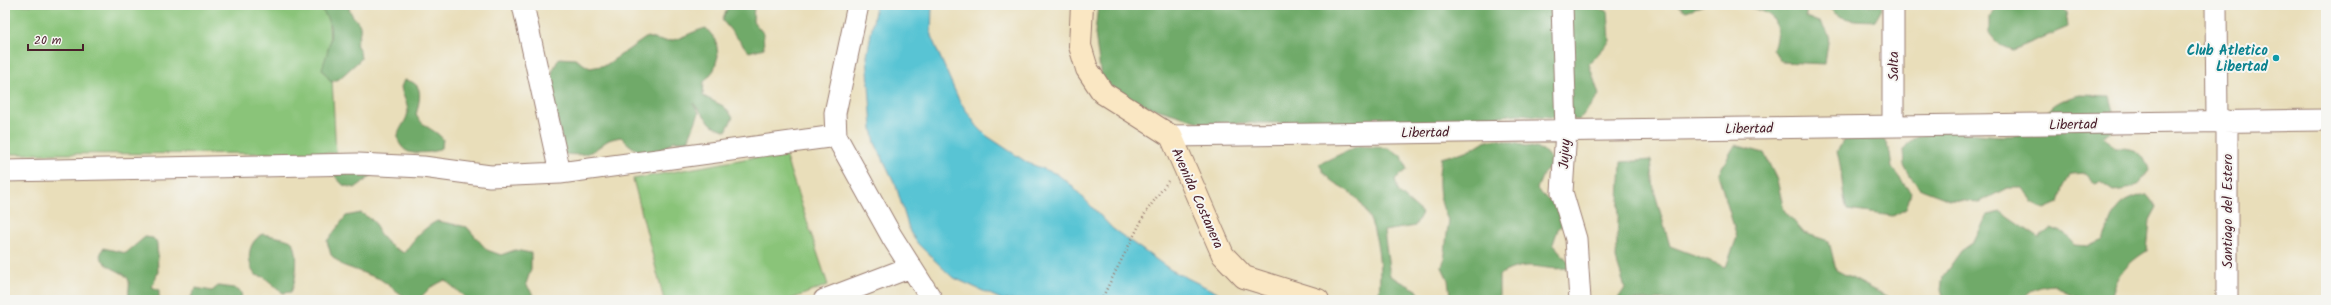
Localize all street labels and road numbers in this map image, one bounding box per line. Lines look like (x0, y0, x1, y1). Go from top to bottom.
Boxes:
street label: Salta (1883, 51, 1905, 81)
street label: Libertad (2049, 114, 2098, 136)
street label: Libertad (1725, 118, 1774, 140)
street label: Libertad (1401, 122, 1450, 144)
street label: Jujuy (1553, 138, 1577, 170)
street label: Avenida Costanera (1165, 144, 1229, 252)
street label: Santiago del Estero (2217, 154, 2239, 268)

